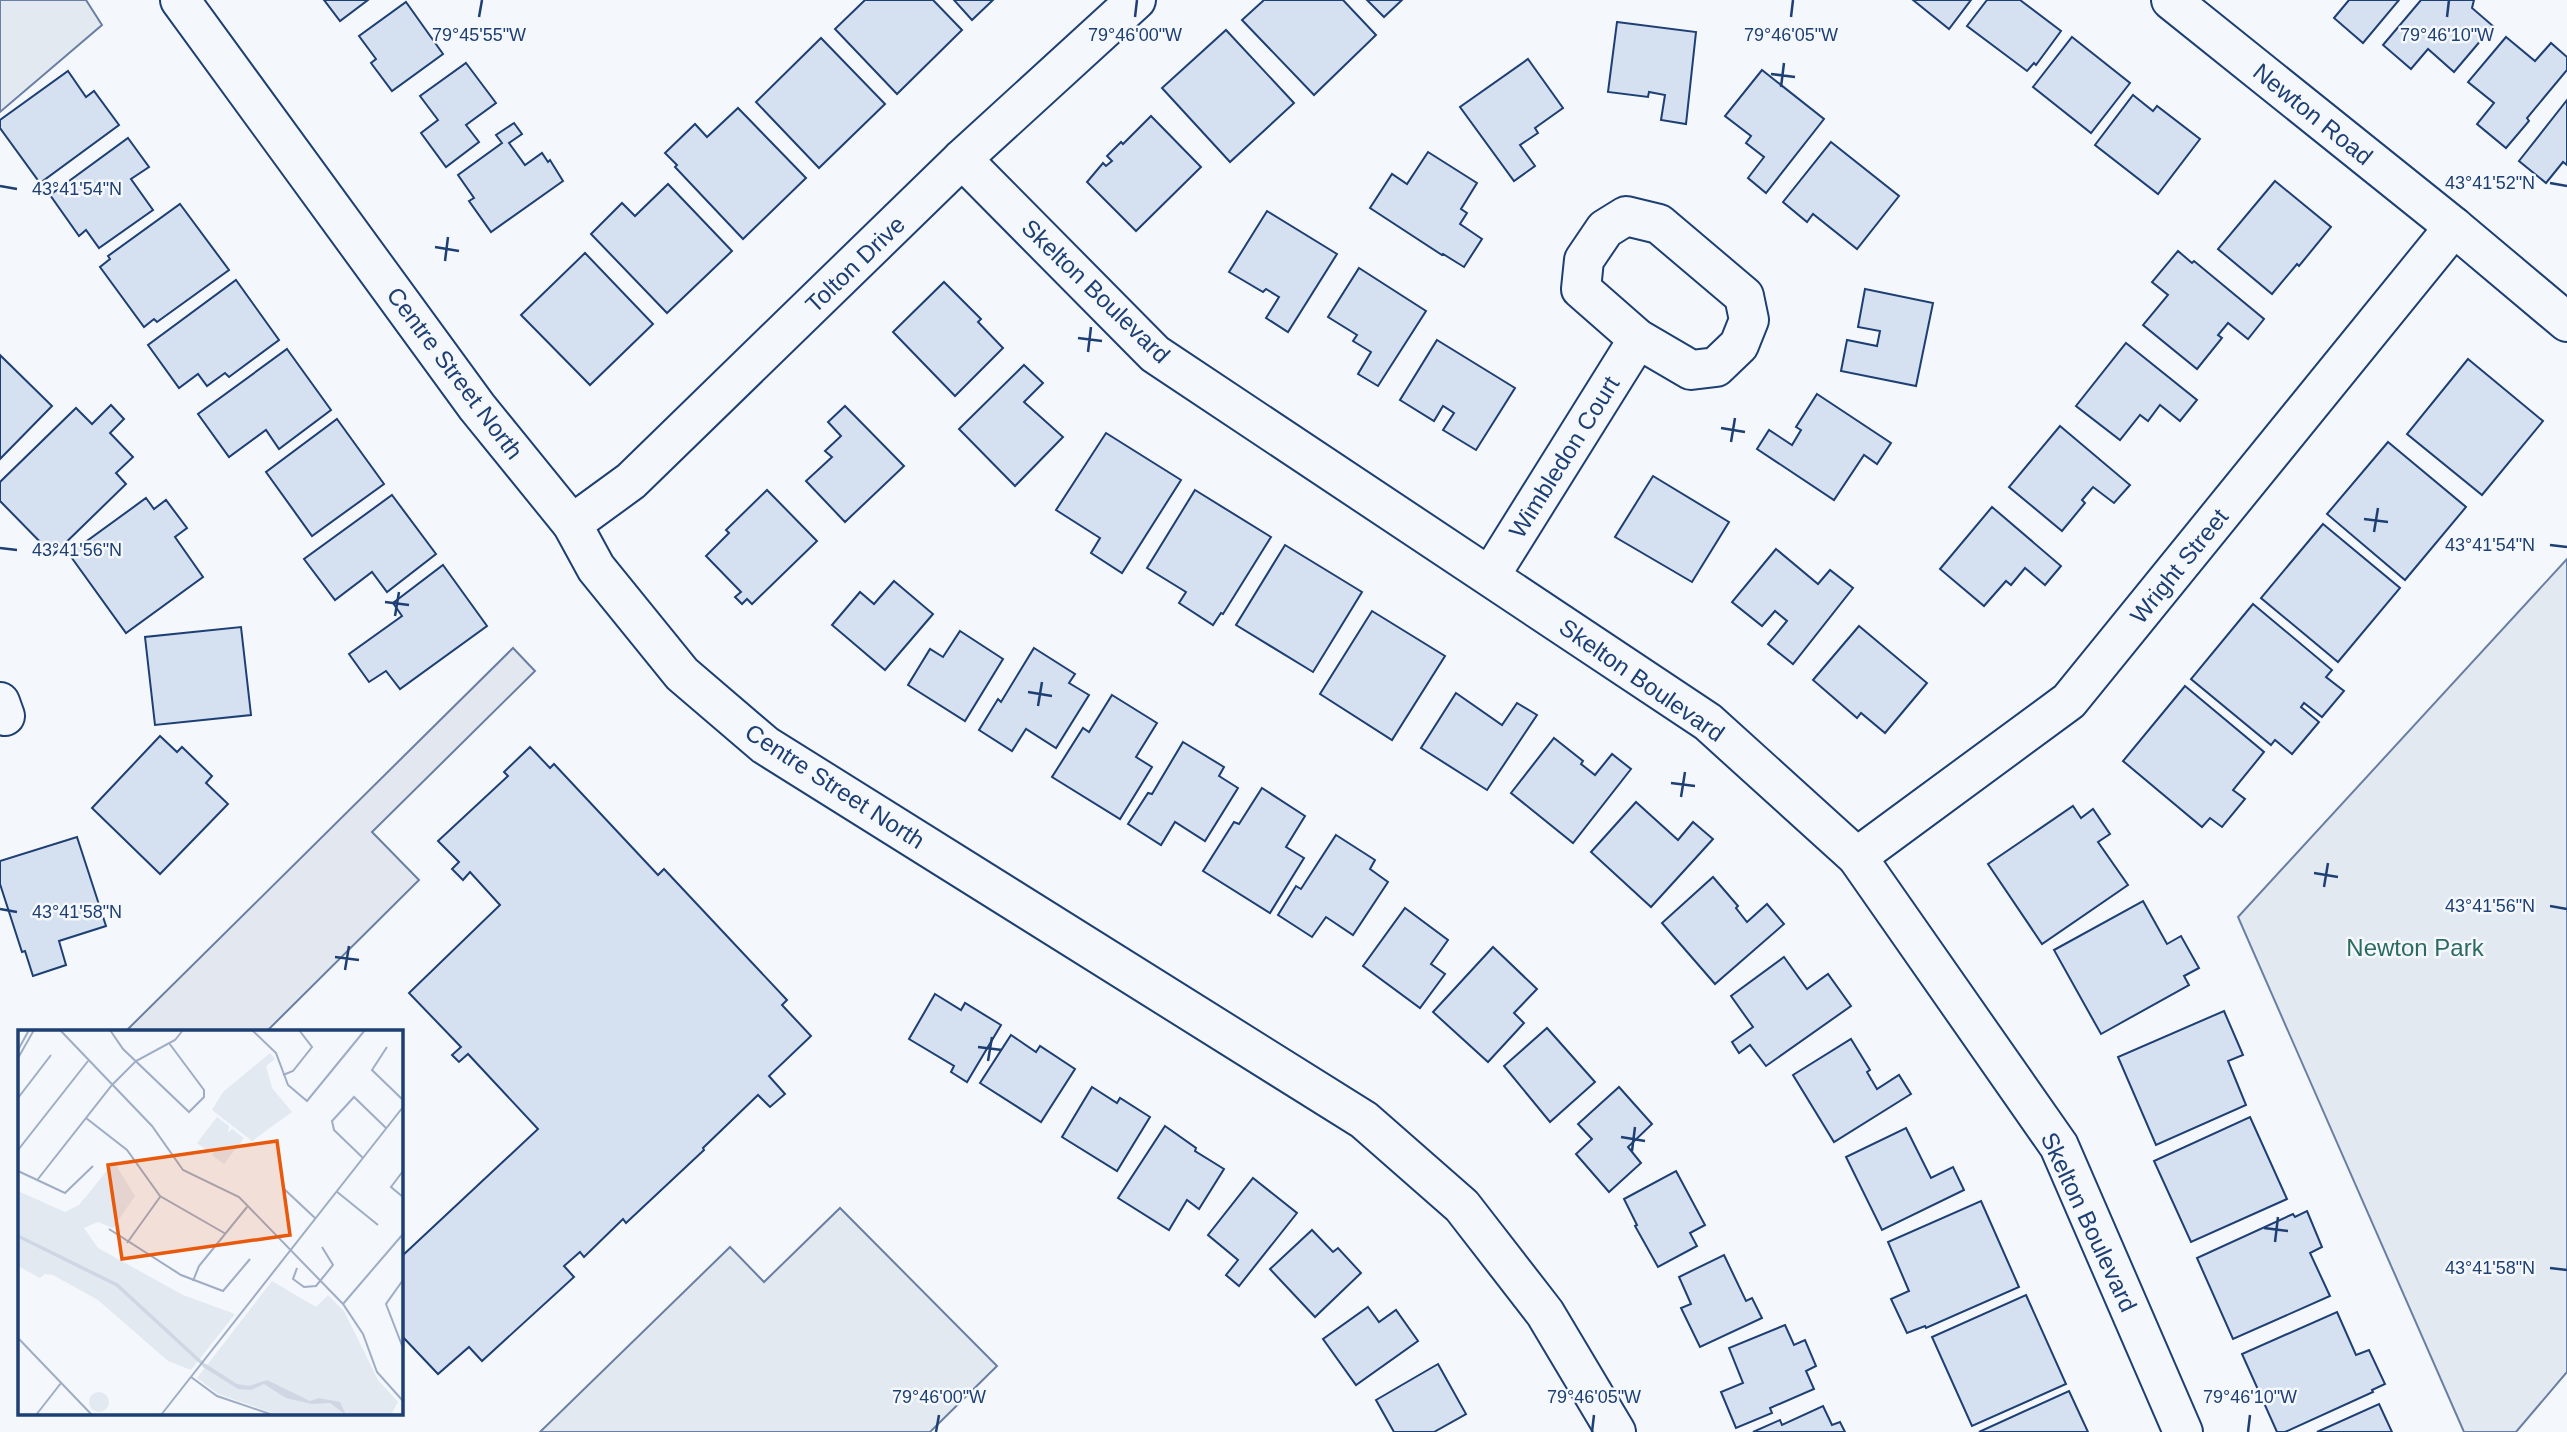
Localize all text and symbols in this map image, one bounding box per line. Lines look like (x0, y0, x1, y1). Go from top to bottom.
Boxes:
text: 79°45'55"W (432, 25, 526, 45)
text: 79°46'00"W (1088, 25, 1182, 45)
text: 79°46'05"W (1744, 25, 1838, 45)
text: 79°46'10"W (2400, 25, 2494, 45)
street label: Newton Road (2248, 58, 2378, 170)
text: 43°41'52"N (2445, 173, 2535, 193)
text: 43°41'54"N (32, 179, 122, 199)
street label: Tolton Drive (800, 210, 910, 318)
street label: Skelton Boulevard (1017, 214, 1175, 368)
street label: Centre Street North (382, 282, 528, 464)
street label: Wimbledon Court (1503, 371, 1625, 543)
street label: Wright Street (2125, 503, 2234, 629)
text: 43°41'54"N (2445, 535, 2535, 555)
text: 43°41'56"N (32, 540, 122, 560)
street label: Skelton Boulevard (1554, 613, 1730, 747)
street label: Centre Street North (740, 718, 930, 854)
text: 43°41'56"N (2445, 896, 2535, 916)
text: 43°41'58"N (32, 902, 122, 922)
park label: Newton Park (2346, 934, 2485, 961)
inset map (18, 1030, 402, 1414)
street label: Skelton Boulevard (2036, 1128, 2142, 1316)
text: 43°41'58"N (2445, 1258, 2535, 1278)
text: 79°46'00"W (892, 1387, 986, 1407)
text: 79°46'05"W (1547, 1387, 1641, 1407)
text: 79°46'10"W (2203, 1387, 2297, 1407)

